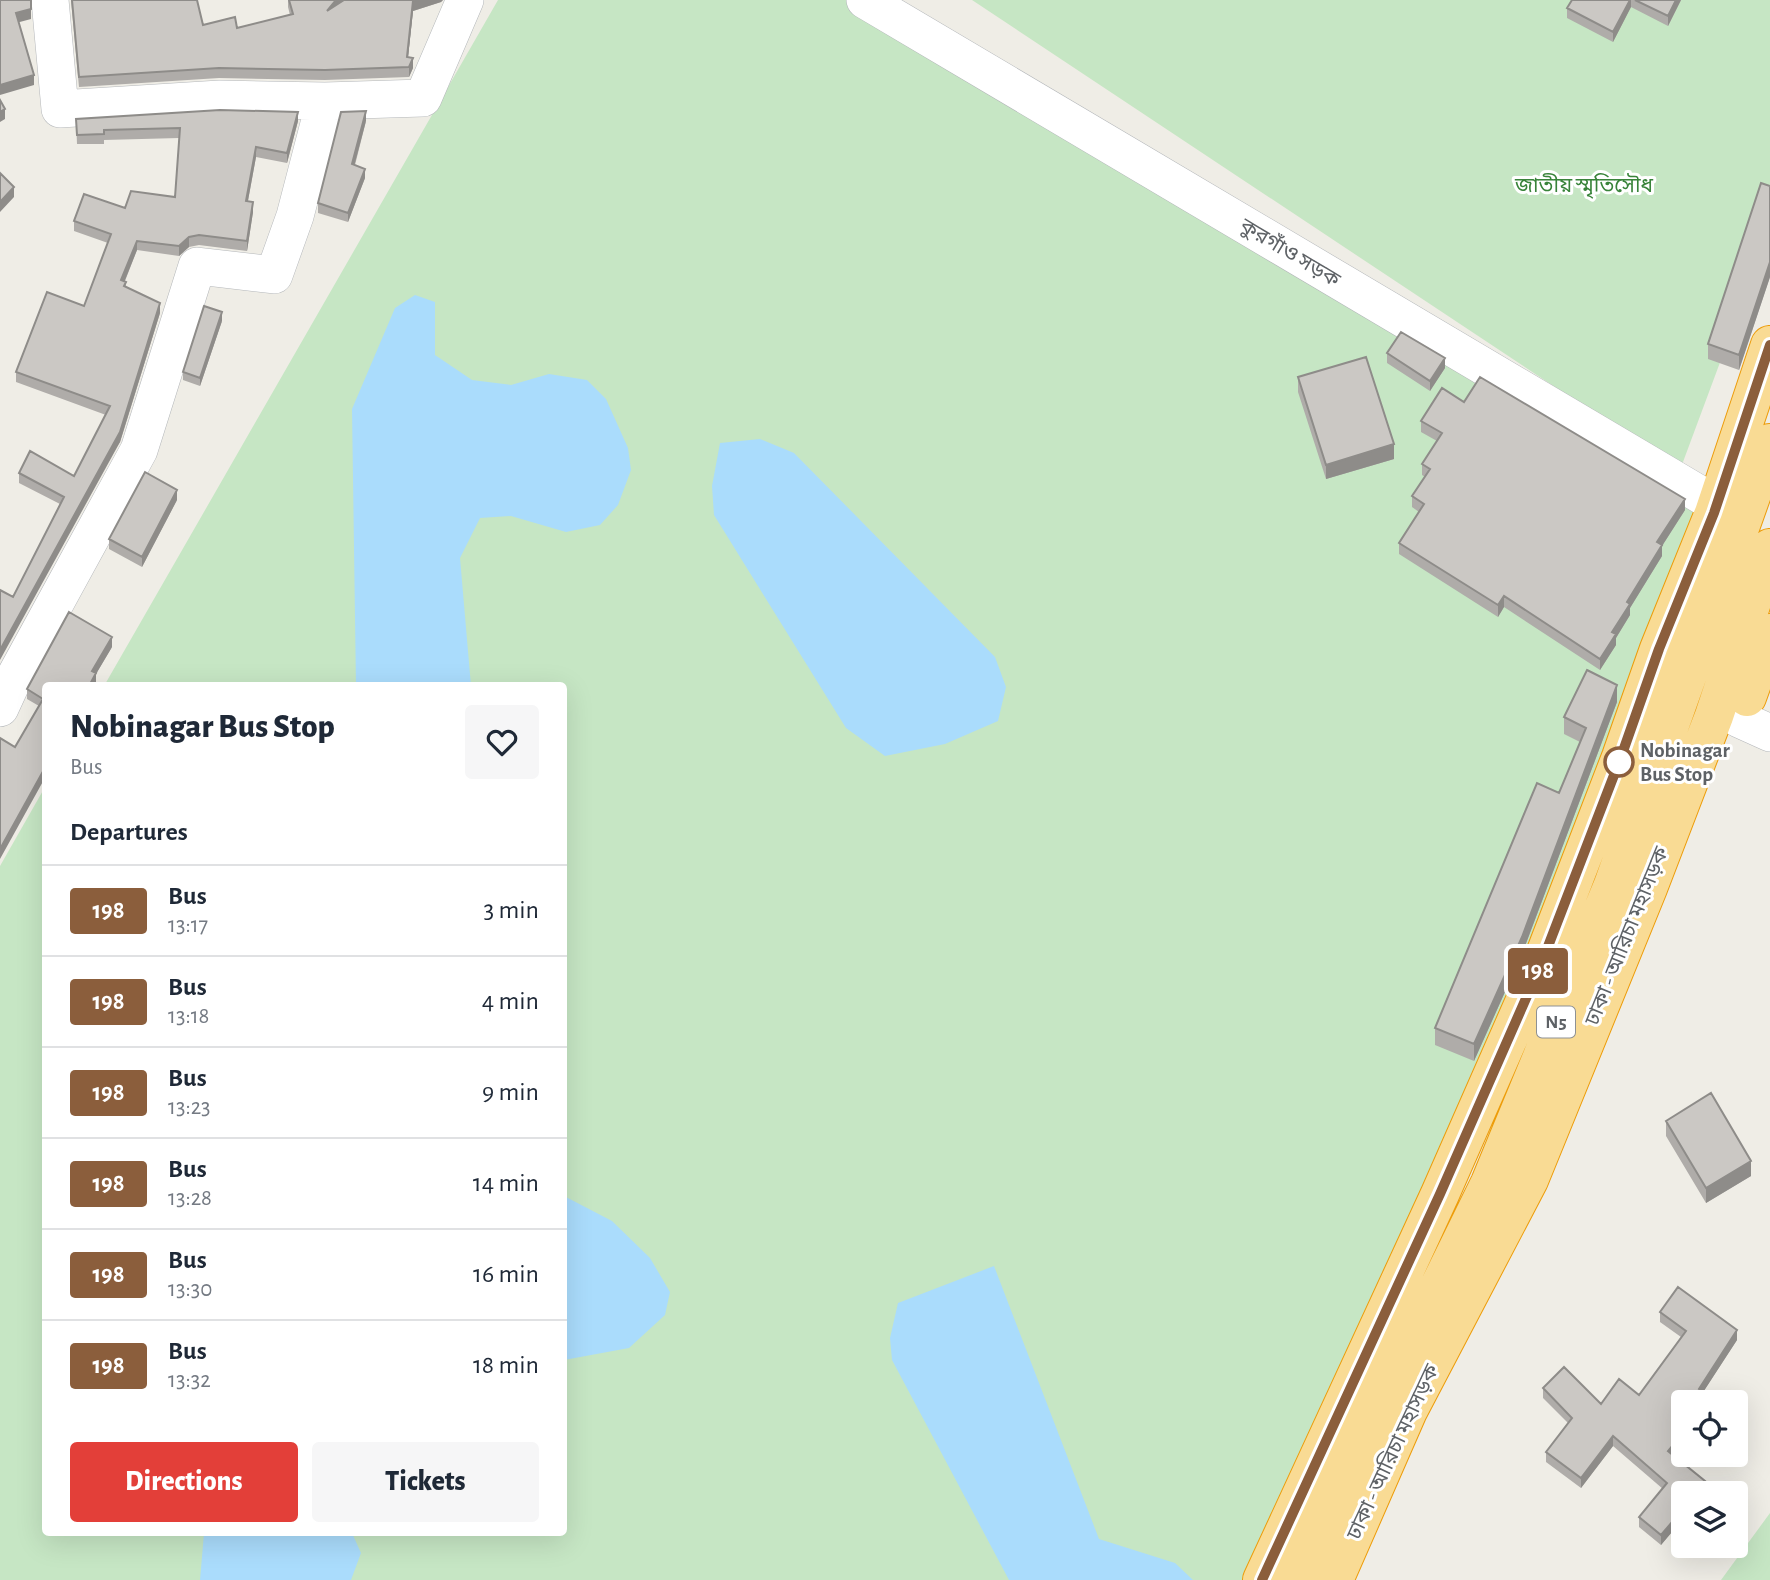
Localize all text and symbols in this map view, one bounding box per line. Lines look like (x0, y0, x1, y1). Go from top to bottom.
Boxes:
park label: জাতীয় স্মৃতিসৌধ (1514, 173, 1654, 199)
street label: কুরগাঁও সড়ক (1235, 213, 1346, 292)
button: heart (465, 705, 539, 779)
text: Nobinagar Bus Stop (70, 711, 335, 744)
place label: Nobinagar Bus Stop (1640, 740, 1730, 785)
marker: Nobinagar Bus Stop (1604, 747, 1634, 777)
text: Bus (70, 756, 103, 779)
text: Departures (70, 819, 188, 845)
street label: ঢাকা - আরিচা মহাসড়ক (1579, 842, 1673, 1029)
text: Bus (168, 883, 207, 909)
text: 3 min (483, 897, 539, 923)
text: 198 (92, 899, 125, 923)
text: 13:17 (168, 914, 208, 937)
line badge: 198 (1498, 948, 1578, 994)
text: 198 (1522, 959, 1554, 983)
text: Bus (168, 974, 207, 1000)
text: 4 min (482, 988, 539, 1014)
text: 198 (92, 990, 125, 1014)
text: 13:18 (168, 1005, 209, 1028)
road number: N5 (1537, 1006, 1575, 1038)
text: Bus (168, 1065, 207, 1091)
text: 9 min (482, 1079, 539, 1105)
text: 198 (92, 1081, 125, 1105)
text: 13:23 (168, 1096, 211, 1119)
text: Bus (168, 1156, 207, 1182)
text: 14 min (473, 1170, 539, 1196)
text: 198 (92, 1172, 125, 1196)
text: 13:28 (168, 1187, 212, 1210)
text: Bus (168, 1247, 207, 1273)
text: 16 min (473, 1261, 539, 1287)
text: 198 (92, 1263, 125, 1287)
text: 13:30 (168, 1278, 212, 1301)
text: Bus (168, 1338, 207, 1364)
text: 18 min (473, 1352, 539, 1378)
text: 198 (92, 1354, 125, 1378)
street label: ঢাকা - আরিচা মহাসড়ক (1341, 1359, 1443, 1544)
text: 13:32 (168, 1369, 211, 1392)
map controls (1671, 1390, 1748, 1558)
button: locate (1671, 1390, 1748, 1467)
button: Directions (70, 1442, 298, 1522)
button: Tickets (312, 1442, 539, 1522)
button: layers (1671, 1481, 1748, 1558)

